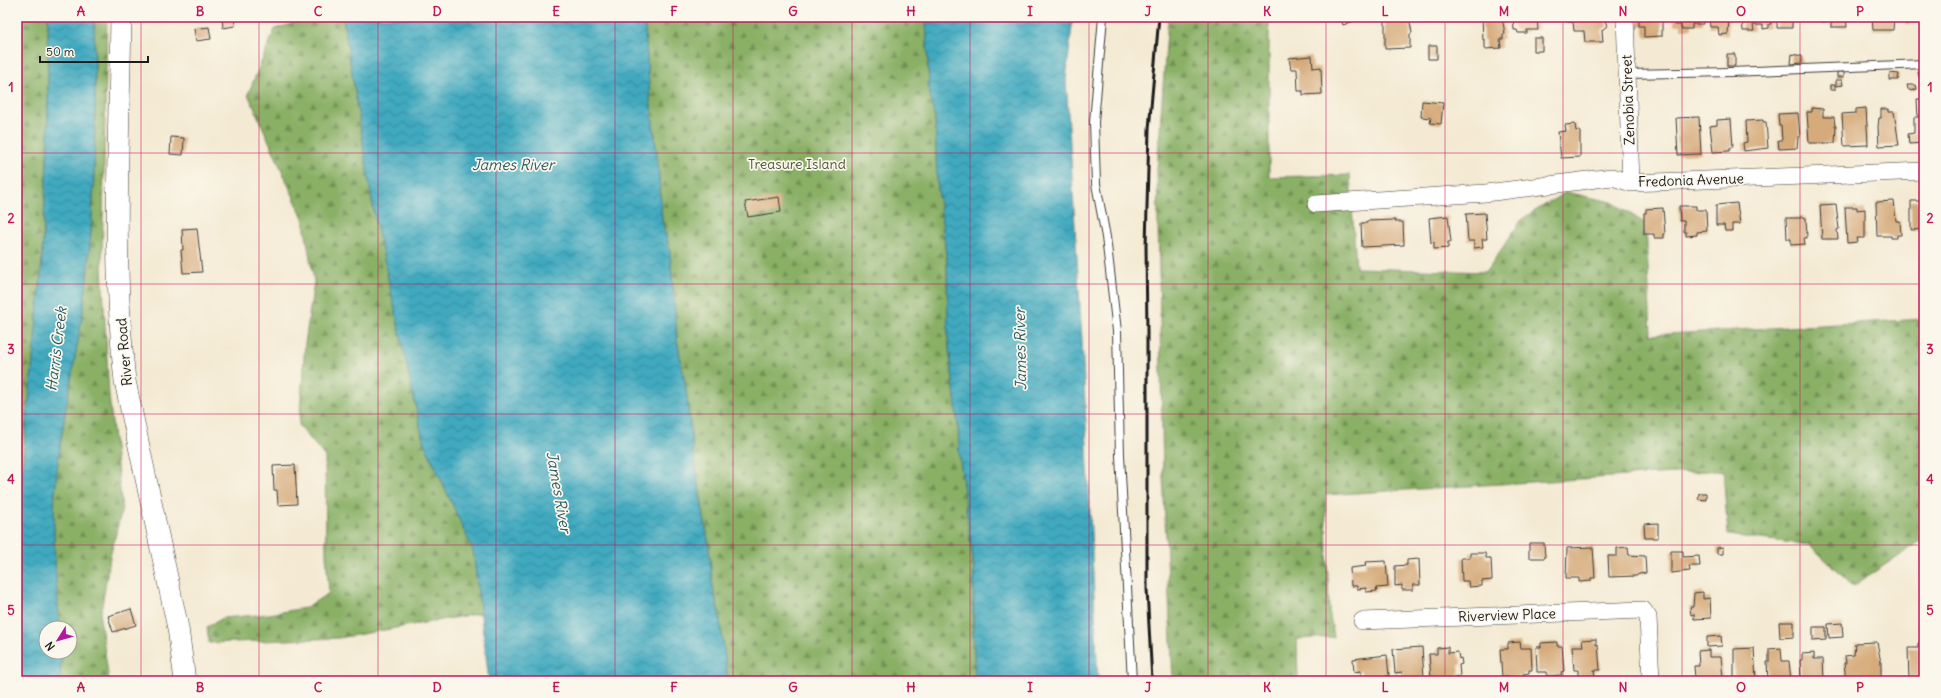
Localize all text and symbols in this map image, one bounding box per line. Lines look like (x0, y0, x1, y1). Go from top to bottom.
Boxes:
text: A (77, 3, 86, 20)
text: B (196, 3, 205, 20)
text: C (314, 3, 323, 20)
text: D (432, 3, 442, 20)
text: E (552, 3, 560, 20)
text: F (670, 3, 678, 20)
text: G (788, 3, 798, 20)
text: H (906, 3, 916, 20)
text: I (1027, 3, 1033, 20)
text: J (1145, 3, 1152, 20)
text: K (1263, 3, 1272, 20)
text: L (1381, 3, 1389, 20)
text: M (1499, 3, 1509, 20)
text: N (1619, 3, 1627, 20)
text: O (1736, 3, 1746, 20)
text: P (1856, 3, 1864, 20)
scale bar (40, 38, 148, 64)
text: 50 m (46, 44, 75, 59)
street label: Zenobia Street (1617, 54, 1639, 146)
text: 1 (8, 79, 14, 96)
text: 1 (1927, 79, 1933, 96)
water label: James River (472, 155, 556, 174)
park label: Treasure Island (748, 155, 846, 173)
street label: Fredonia Avenue (1638, 169, 1744, 191)
text: 2 (7, 210, 15, 227)
text: 2 (1926, 210, 1934, 227)
water label: Harris Creek (41, 305, 71, 392)
water label: James River (1010, 306, 1030, 390)
street label: River Road (112, 317, 136, 387)
text: 3 (7, 341, 15, 358)
text: 3 (1926, 341, 1934, 358)
water label: James River (543, 450, 576, 536)
text: 4 (7, 471, 15, 488)
text: 4 (1926, 471, 1934, 488)
text: 5 (7, 602, 15, 619)
text: 5 (1926, 602, 1934, 619)
street label: Riverview Place (1458, 604, 1556, 626)
north arrow (38, 620, 78, 660)
text: N (42, 639, 58, 653)
text: A (77, 679, 86, 696)
text: B (196, 679, 205, 696)
text: C (314, 679, 323, 696)
text: D (432, 679, 442, 696)
text: E (552, 679, 560, 696)
text: F (670, 679, 678, 696)
text: G (788, 679, 798, 696)
text: H (906, 679, 916, 696)
text: I (1027, 679, 1033, 696)
text: J (1145, 679, 1152, 696)
text: K (1263, 679, 1272, 696)
text: L (1381, 679, 1389, 696)
text: M (1499, 679, 1509, 696)
text: N (1619, 679, 1627, 696)
text: O (1736, 679, 1746, 696)
text: P (1856, 679, 1864, 696)

